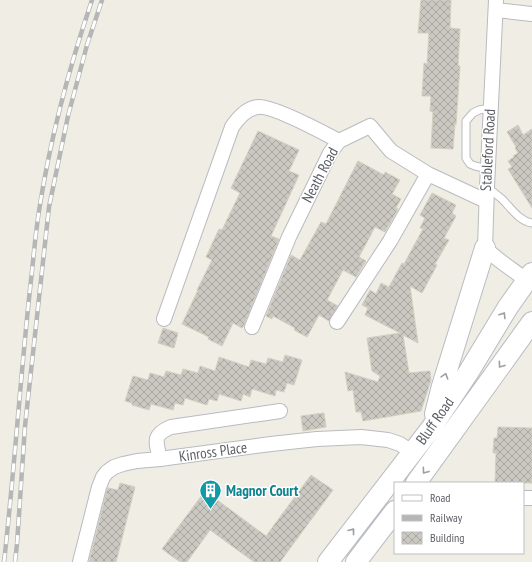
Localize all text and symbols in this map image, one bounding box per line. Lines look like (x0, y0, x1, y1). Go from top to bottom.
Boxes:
street label: Stableford Road (476, 108, 499, 192)
street label: Neath Road (297, 144, 342, 206)
one-way arrow (498, 312, 506, 319)
one-way arrow (498, 361, 505, 368)
one-way arrow (440, 373, 449, 380)
street label: Bluff Road (411, 393, 458, 448)
street label: Kinross Place (178, 437, 248, 466)
one-way arrow (423, 466, 430, 473)
building icon: Magnor Court (198, 478, 224, 511)
place label: Magnor Court (226, 481, 299, 500)
legend (394, 482, 524, 554)
text: Road (430, 490, 450, 505)
text: Railway (430, 510, 463, 525)
one-way arrow (347, 529, 354, 536)
text: Building (430, 530, 465, 545)

